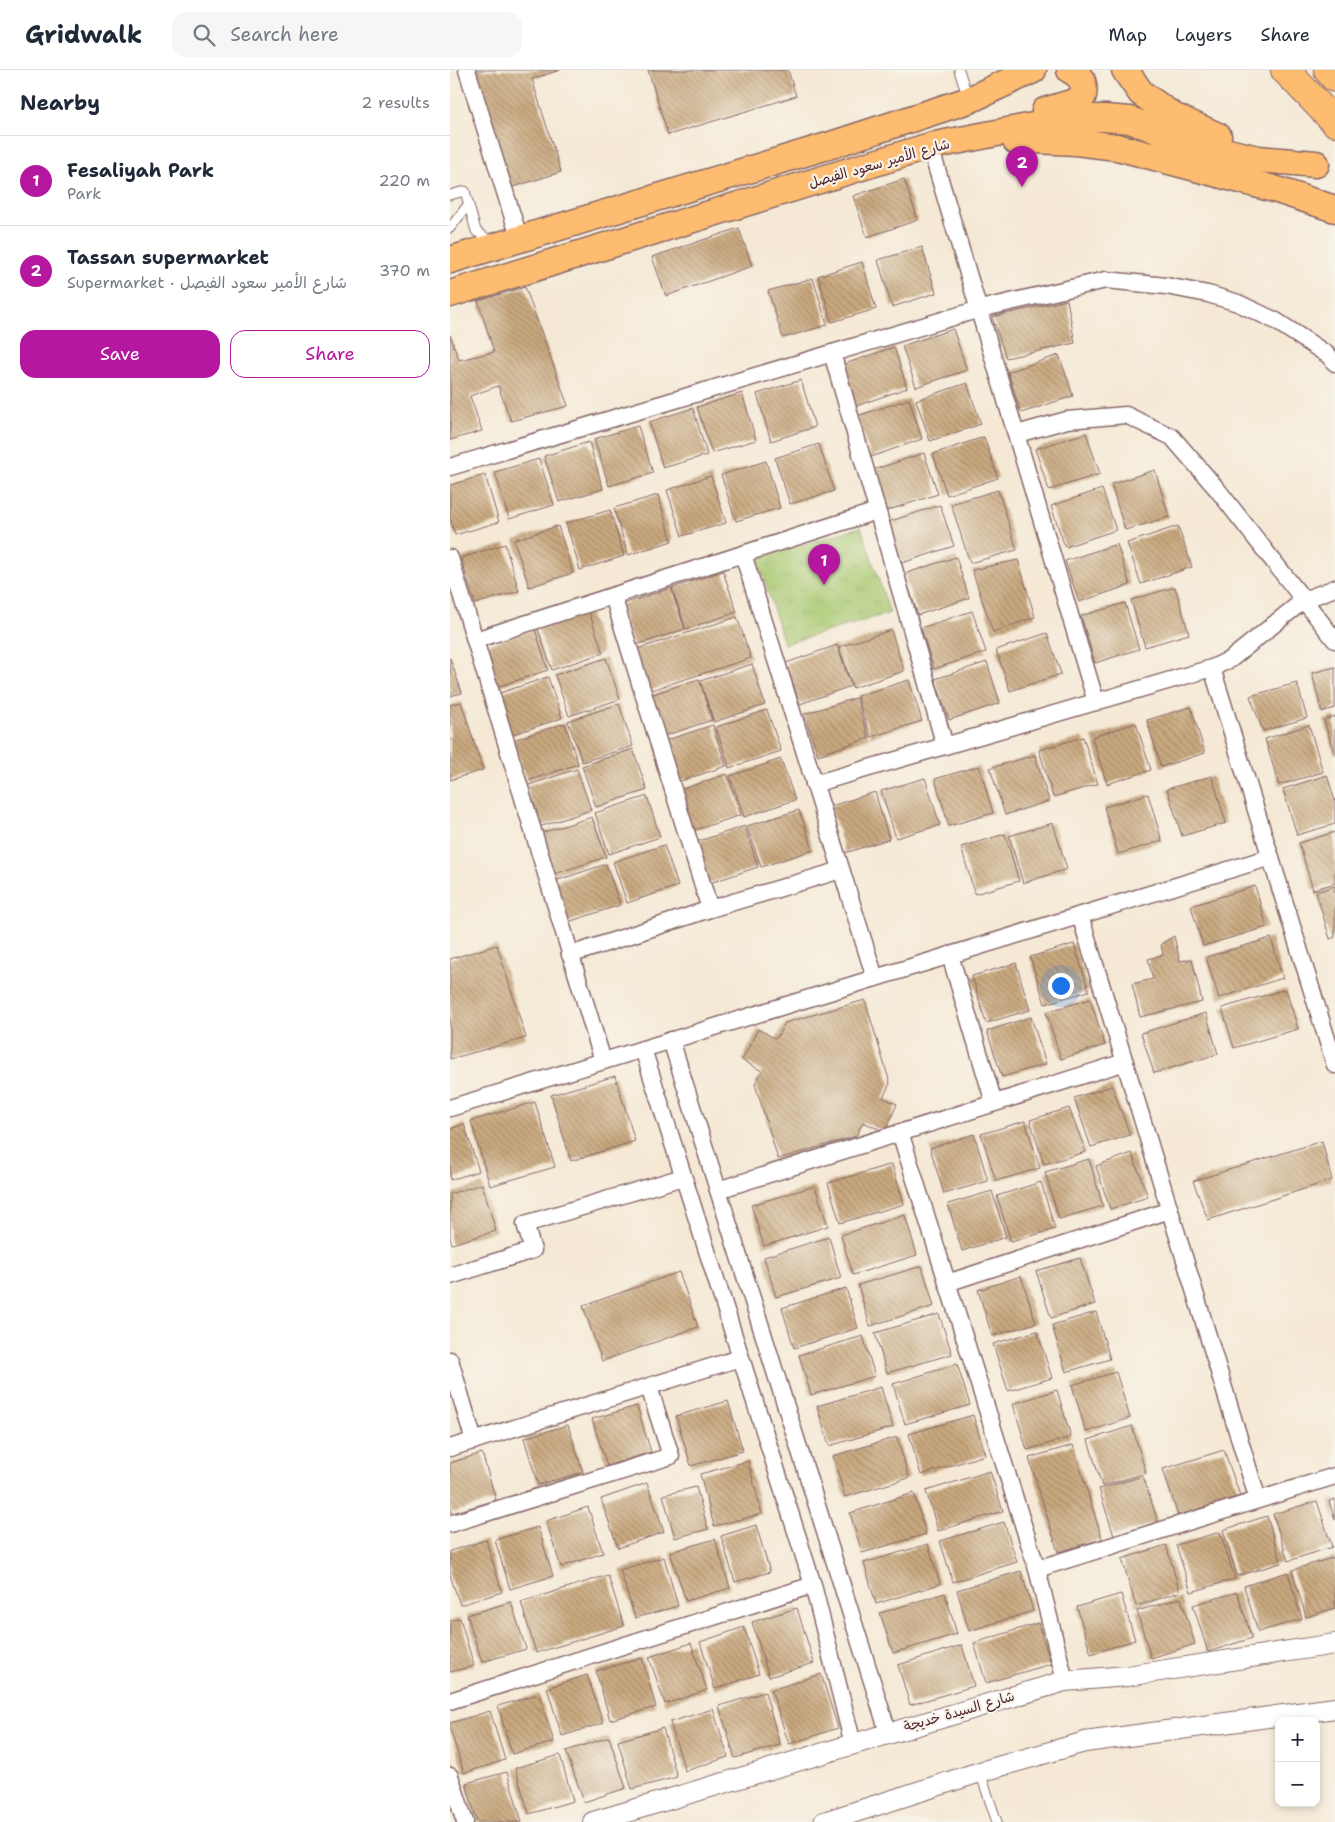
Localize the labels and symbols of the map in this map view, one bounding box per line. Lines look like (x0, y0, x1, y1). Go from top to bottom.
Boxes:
street label: شارع الأمير سعود الفيصل (806, 134, 952, 193)
pin: 2 (1006, 146, 1038, 187)
pin: 1 (808, 544, 840, 585)
your location (1048, 973, 1074, 999)
street label: شارع السيدة خديجة (901, 1687, 1017, 1736)

